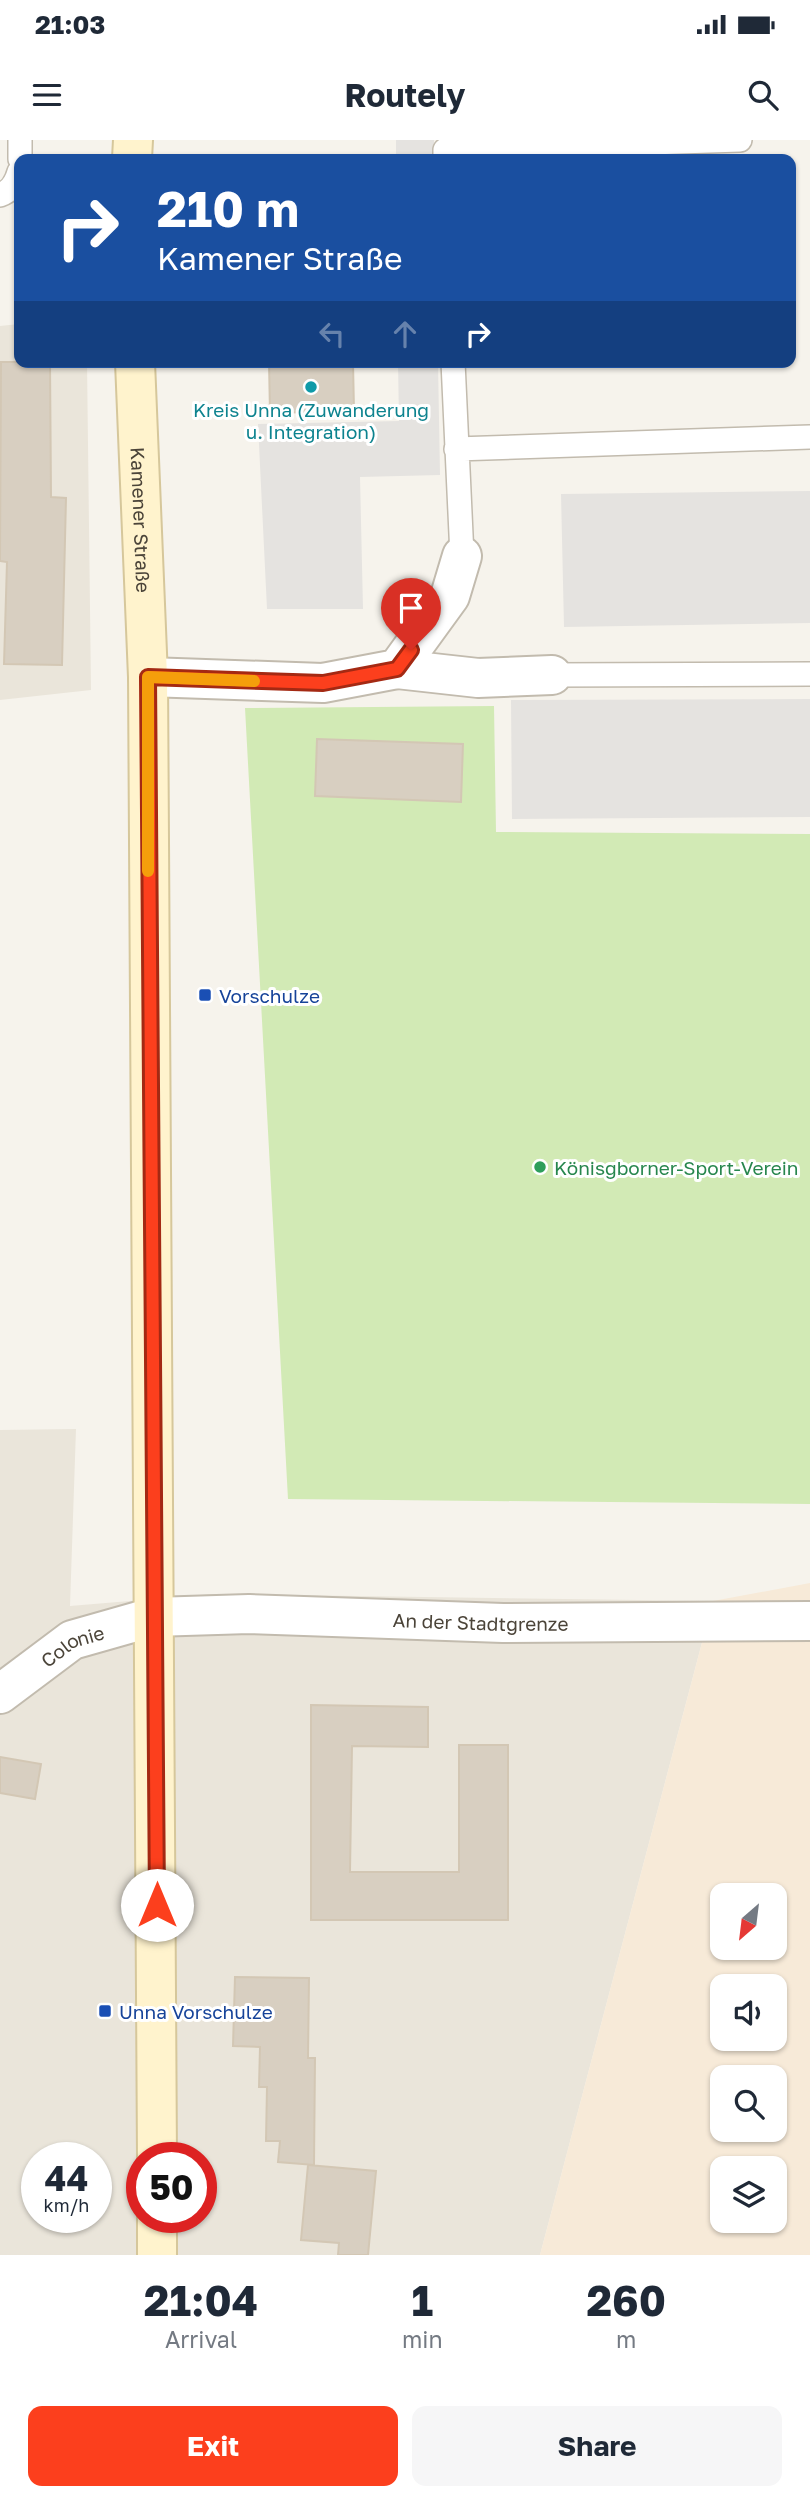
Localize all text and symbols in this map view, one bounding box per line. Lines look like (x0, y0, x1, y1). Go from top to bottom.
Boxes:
text: 21:03 (35, 9, 105, 40)
icon: menu (28, 76, 66, 114)
text: Routely (345, 76, 465, 114)
icon: search (744, 76, 782, 114)
text: 210 m (157, 179, 299, 238)
icon: right (42, 182, 133, 273)
text: Kamener Straße (157, 239, 402, 277)
icon: left (313, 315, 351, 353)
icon: ahead (386, 315, 424, 353)
icon: right (459, 315, 497, 353)
marker: Kreis Unna (Zuwanderung u. Integration) (303, 379, 319, 395)
place label: Kreis Unna (Zuwanderung u. Integration) (193, 398, 429, 443)
street label: Kamener Straße (127, 447, 156, 593)
pin (381, 578, 441, 650)
icon: arrive (392, 589, 430, 627)
place label: Vorschulze (219, 984, 320, 1007)
marker: Vorschulze (197, 987, 213, 1003)
place label: Könisgborner-Sport-Verein (554, 1156, 798, 1179)
marker: Könisgborner-Sport-Verein (532, 1159, 548, 1175)
street label: An der Stadtgrenze (392, 1608, 569, 1635)
street label: Colonie (36, 1620, 107, 1671)
position arrow (120, 1868, 194, 1942)
north arrow (710, 1883, 788, 1960)
map controls (710, 1883, 787, 2233)
button: sound (710, 1974, 787, 2051)
place label: Unna Vorschulze (119, 2000, 273, 2023)
marker: Unna Vorschulze (97, 2003, 113, 2019)
button: search (710, 2065, 787, 2142)
speed limit sign: 50 (126, 2142, 217, 2233)
button: layers (710, 2156, 787, 2233)
text: 44 (45, 2157, 88, 2199)
text: km/h (44, 2194, 89, 2216)
text: 21:04 (144, 2275, 258, 2325)
text: 1 (411, 2275, 433, 2325)
text: 260 (587, 2275, 666, 2325)
text: Arrival (165, 2325, 237, 2353)
text: min (402, 2325, 443, 2353)
text: m (616, 2325, 636, 2353)
button: Exit (28, 2406, 398, 2486)
button: Share (412, 2406, 782, 2486)

